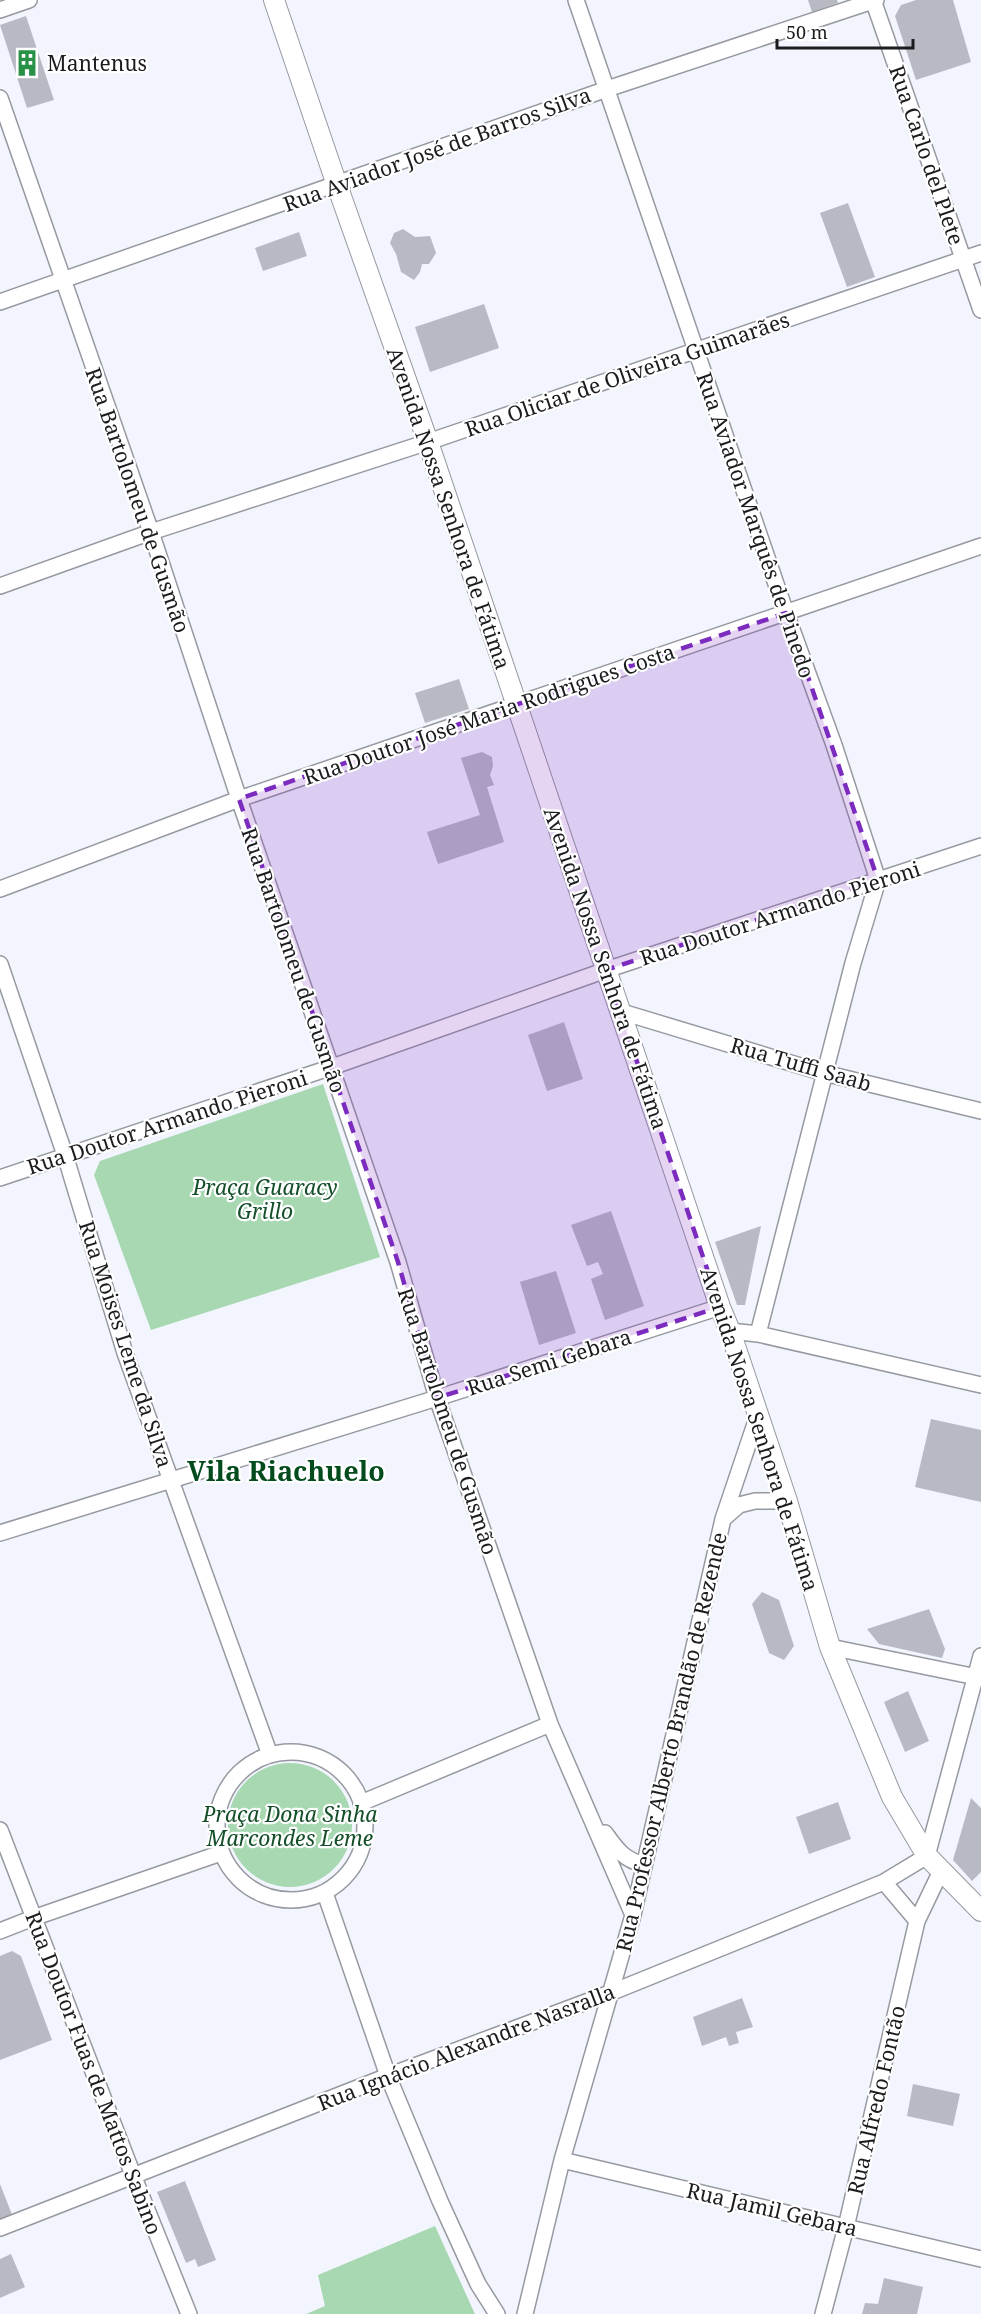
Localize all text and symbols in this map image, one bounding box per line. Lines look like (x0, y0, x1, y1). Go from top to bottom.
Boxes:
scale bar (777, 12, 914, 50)
text: 50 m (786, 20, 828, 44)
building icon: Mantenus (12, 48, 42, 78)
place label: Mantenus (47, 49, 147, 77)
street label: Rua Carlo del Plete (883, 61, 971, 249)
street label: Rua Aviador José de Barros Silva (279, 80, 595, 218)
street label: Rua Oliciar de Oliveira Guimarães (461, 305, 793, 443)
street label: Avenida Nossa Senhora de Fátima (381, 343, 517, 673)
street label: Rua Bartolomeu de Gusmão (79, 364, 197, 636)
street label: Rua Aviador Marquês de Pinedo (690, 368, 822, 682)
street label: Rua Doutor José Maria Rodrigues Costa (300, 637, 678, 791)
street label: Avenida Nossa Senhora de Fátima (538, 803, 674, 1133)
street label: Rua Bartolomeu de Gusmão (235, 824, 353, 1096)
street label: Rua Doutor Armando Pieroni (636, 854, 924, 972)
street label: Rua Tuffi Saab (727, 1031, 875, 1097)
street label: Rua Doutor Armando Pieroni (23, 1063, 311, 1181)
park label: Praça Guaracy Grillo (191, 1173, 338, 1225)
street label: Rua Moises Leme da Silva (73, 1217, 179, 1471)
street label: Avenida Nossa Senhora de Fátima (694, 1264, 826, 1594)
street label: Rua Bartolomeu de Gusmão (392, 1284, 504, 1558)
street label: Rua Semi Gebara (463, 1322, 635, 1402)
district label: Vila Riachuelo (187, 1452, 385, 1489)
street label: Rua Professor Alberto Brandão de Rezende (609, 1529, 733, 1955)
park label: Praça Dona Sinha Marcondes Leme (201, 1800, 378, 1852)
street label: Rua Doutor Fuas de Mattos Sabino (19, 1907, 169, 2239)
street label: Rua Ignácio Alexandre Nasralla (313, 1977, 619, 2117)
street label: Rua Alfredo Fontão (841, 2003, 911, 2197)
street label: Rua Jamil Gebara (684, 2176, 860, 2242)

